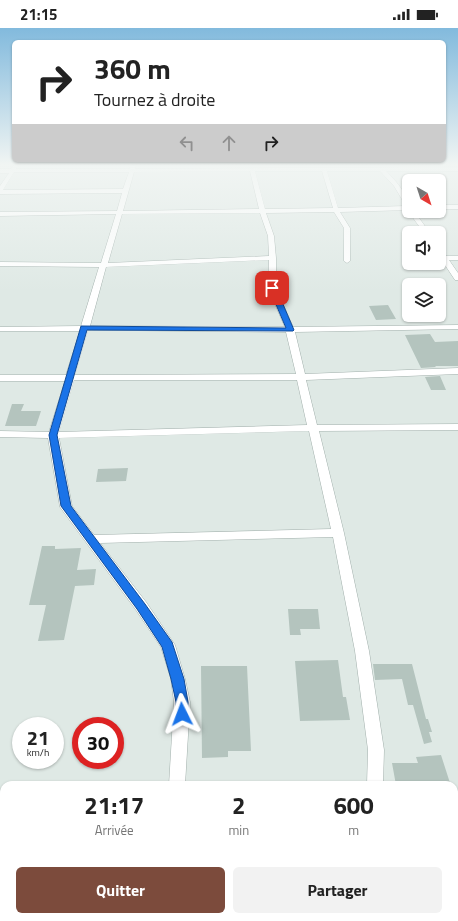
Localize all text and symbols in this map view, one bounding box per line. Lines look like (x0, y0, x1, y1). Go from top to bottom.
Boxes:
text: 21:15 (20, 3, 57, 26)
text: 360 m (94, 47, 171, 90)
icon: right (28, 56, 80, 108)
text: Tournez à droite (94, 86, 215, 113)
icon: left (176, 132, 198, 154)
icon: ahead (218, 132, 240, 154)
icon: right (260, 132, 282, 154)
north arrow (402, 174, 446, 218)
map controls (402, 174, 446, 322)
button: sound (402, 226, 446, 270)
pin (255, 271, 289, 305)
icon: arrive (261, 277, 283, 299)
button: layers (402, 278, 446, 322)
position arrow (161, 693, 203, 735)
speed limit sign: 30 (72, 717, 124, 769)
text: 21 (27, 722, 49, 753)
text: km/h (27, 745, 49, 760)
text: 21:17 (84, 787, 144, 823)
text: 2 (232, 787, 246, 823)
text: 600 (333, 787, 374, 823)
text: Arrivée (95, 820, 134, 840)
text: min (228, 820, 249, 840)
text: m (348, 820, 359, 840)
button: Quitter (16, 867, 225, 913)
button: Partager (233, 867, 442, 913)

